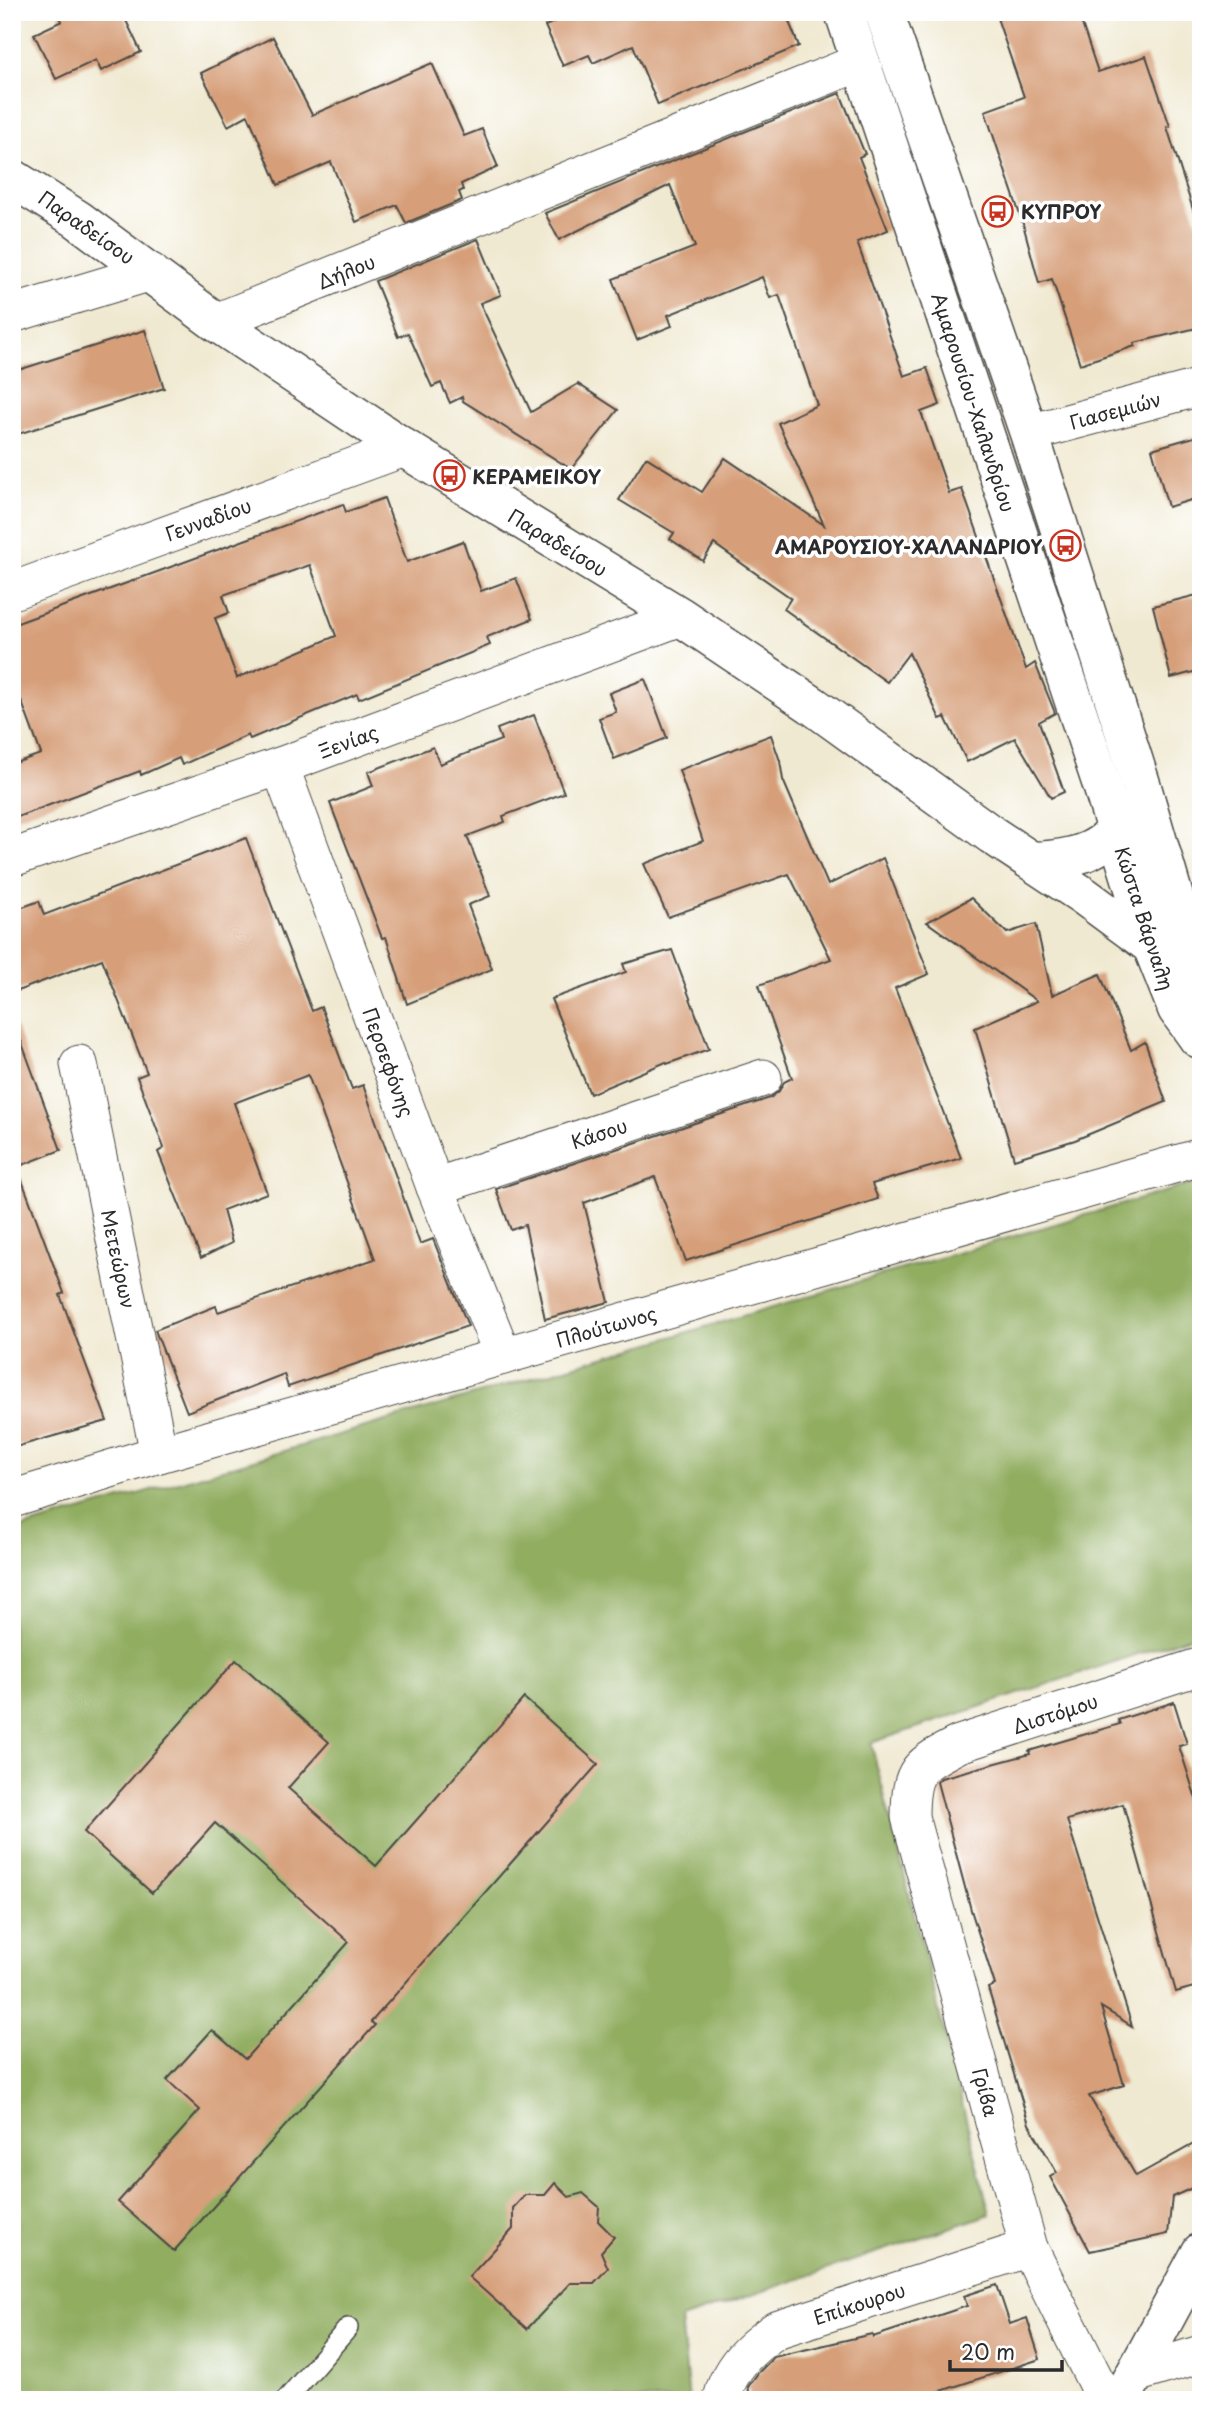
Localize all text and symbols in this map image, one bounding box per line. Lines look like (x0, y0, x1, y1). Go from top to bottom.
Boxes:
street label: Παραδείσου (33, 184, 141, 270)
bus stop icon: ΚΥΠΡΟΥ (981, 194, 1015, 228)
place label: ΚΥΠΡΟΥ (1021, 197, 1102, 225)
street label: Δήλου (313, 247, 379, 295)
street label: Αμαρουσίου-Χαλανδρίου (925, 289, 1023, 515)
street label: Γιασεμιών (1066, 384, 1164, 436)
bus stop icon: ΚΕΡΑΜΕΙΚΟΥ (432, 459, 466, 493)
place label: ΚΕΡΑΜΕΙΚΟΥ (472, 462, 601, 490)
street label: Γενναδίου (161, 490, 255, 548)
street label: Παραδείσου (503, 501, 613, 583)
bus stop icon: ΑΜΑΡΟΥΣΙΟΥ-ΧΑΛΑΝΔΡΙΟΥ (1048, 529, 1082, 563)
place label: ΑΜΑΡΟΥΣΙΟΥ-ΧΑΛΑΝΔΡΙΟΥ (775, 532, 1042, 560)
street label: Ξενίας (314, 717, 382, 765)
street label: Κώστα Βάρναλη (1109, 842, 1181, 994)
street label: Περσεφόνης (356, 1003, 422, 1121)
street label: Κάσου (567, 1111, 631, 1155)
street label: Μετεώρων (95, 1207, 143, 1311)
street label: Πλούτωνος (552, 1298, 660, 1354)
street label: Διστόμου (1009, 1686, 1101, 1740)
street label: Γρίβα (966, 2064, 1006, 2120)
street label: Επίκουρου (809, 2275, 909, 2331)
scale bar (950, 2328, 1062, 2372)
text: 20 m (961, 2335, 1015, 2367)

